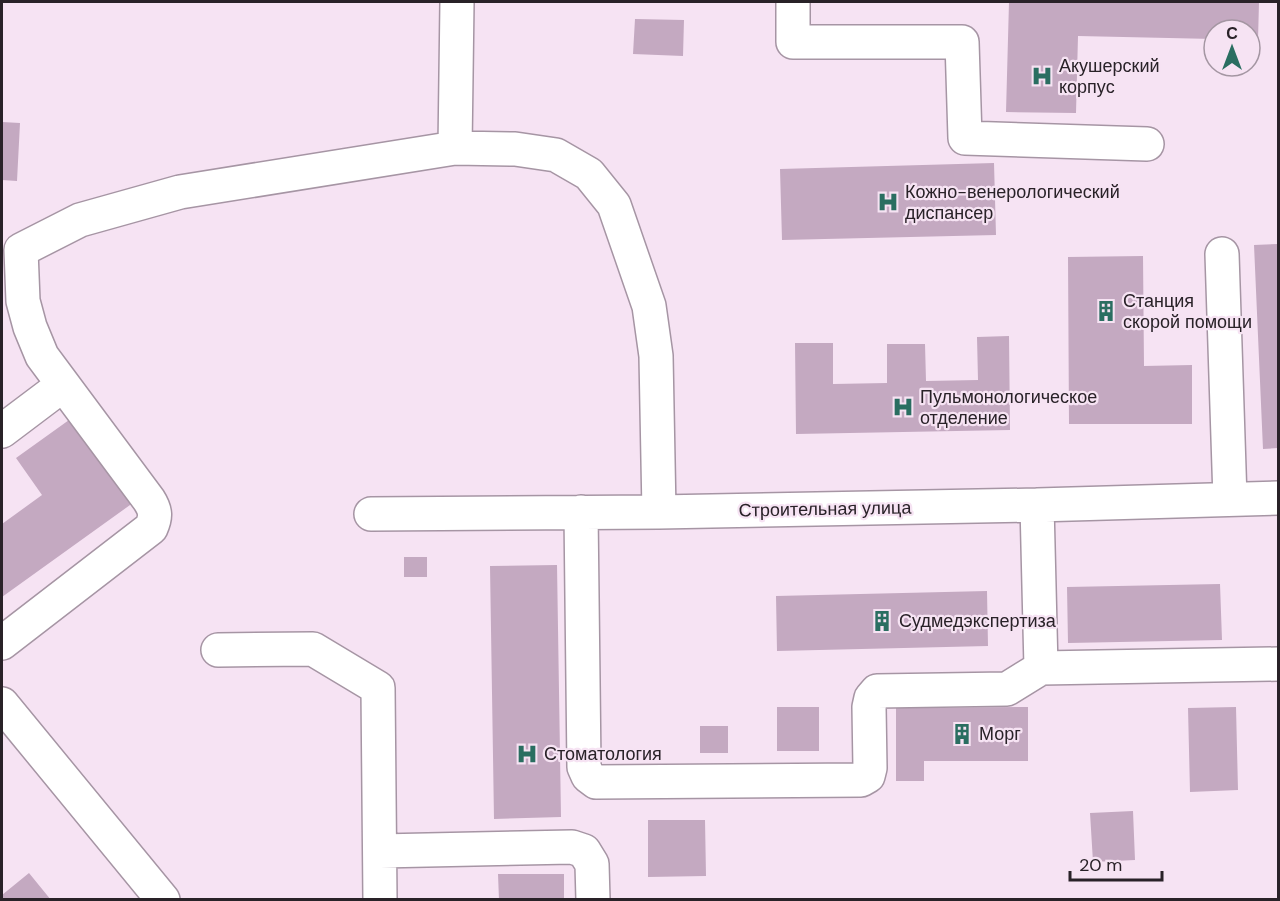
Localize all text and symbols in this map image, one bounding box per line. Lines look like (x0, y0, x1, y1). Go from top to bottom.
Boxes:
north arrow (1202, 18, 1262, 78)
text: С (1226, 23, 1238, 44)
place label: Акушерский корпус (1059, 54, 1160, 99)
hospital icon: Акушерский корпус (1030, 64, 1054, 88)
place label: Кожно-венерологический диспансер (905, 180, 1120, 225)
hospital icon: Кожно-венерологический диспансер (876, 190, 900, 214)
place label: Станция скорой помощи (1123, 289, 1252, 334)
building icon: Станция скорой помощи (1094, 299, 1118, 323)
place label: Пульмонологическое отделение (920, 385, 1097, 430)
hospital icon: Пульмонологическое отделение (891, 395, 915, 419)
street label: Строительная улица (738, 495, 912, 523)
building icon: Судмедэкспертиза (870, 609, 894, 633)
place label: Судмедэкспертиза (899, 609, 1057, 633)
building icon: Морг (950, 722, 974, 746)
place label: Морг (979, 722, 1021, 746)
hospital icon: Стоматология (515, 742, 539, 766)
place label: Стоматология (544, 742, 662, 766)
scale bar (1070, 844, 1162, 882)
text: 20 m (1079, 853, 1122, 877)

